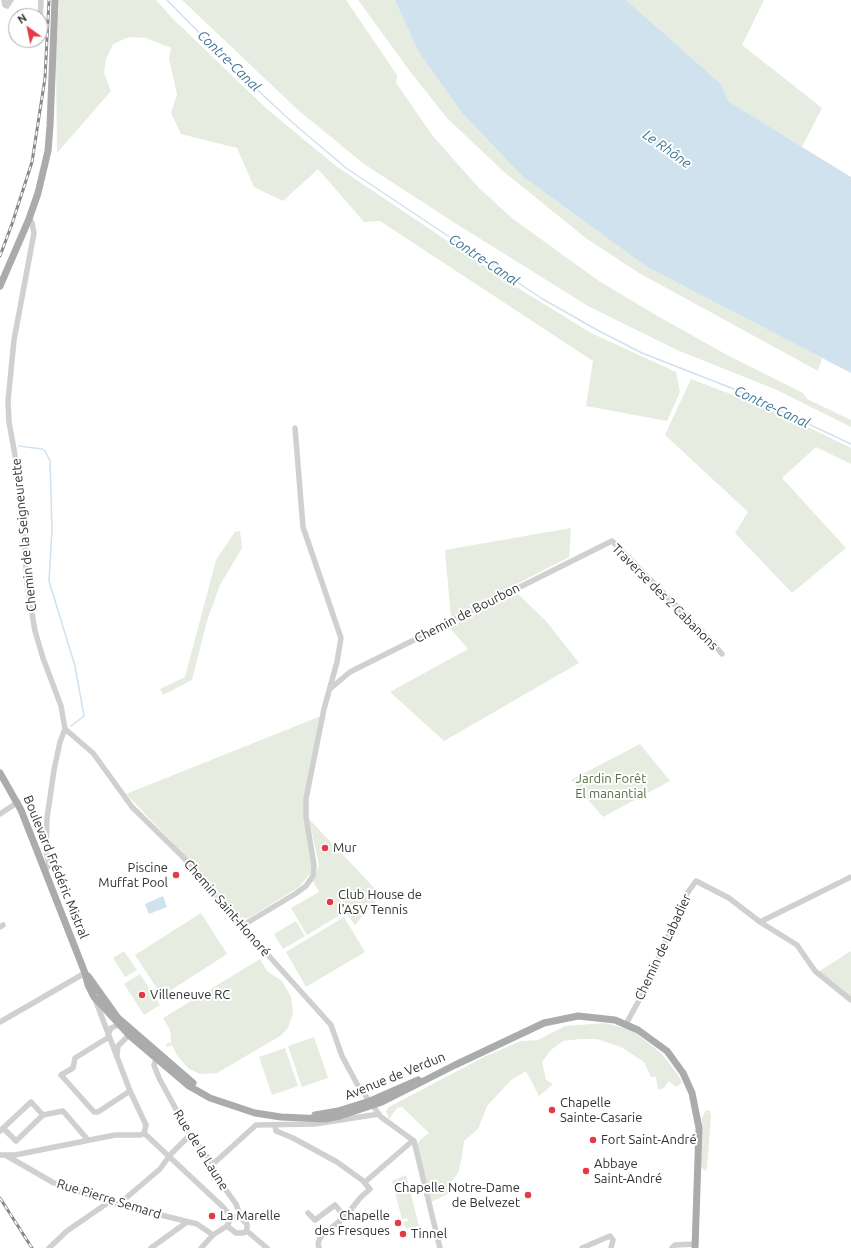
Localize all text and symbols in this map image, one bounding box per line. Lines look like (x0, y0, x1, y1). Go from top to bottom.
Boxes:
north arrow (8, 8, 48, 48)
text: N (15, 12, 29, 26)
water label: Contre-Canal (194, 27, 264, 95)
water label: Le Rhône (639, 126, 695, 172)
water label: Contre-Canal (446, 230, 522, 290)
water label: Contre-Canal (732, 382, 812, 432)
street label: Chemin de la Seigneurette (8, 457, 40, 613)
street label: Traverse des 2 Cabanons (609, 541, 721, 653)
street label: Chemin de Bourbon (412, 580, 522, 646)
park label: Jardin Forêt El manantial (575, 771, 647, 802)
street label: Boulevard Frédéric Mistral (20, 793, 92, 941)
place label: Mur (333, 840, 357, 856)
marker: Mur (320, 843, 330, 853)
street label: Chemin Saint-Honoré (181, 856, 273, 960)
place label: Piscine Muffat Pool (98, 860, 168, 891)
marker: Piscine Muffat Pool (171, 870, 181, 880)
place label: Club House de l'ASV Tennis (338, 887, 422, 918)
street label: Chemin de Labadier (632, 891, 694, 1003)
marker: Club House de l'ASV Tennis (325, 897, 335, 907)
place label: Villeneuve RC (150, 987, 230, 1003)
marker: Villeneuve RC (137, 990, 147, 1000)
street label: Avenue de Verdun (343, 1049, 447, 1103)
place label: Chapelle Sainte-Casarie (560, 1095, 642, 1126)
marker: Chapelle Sainte-Casarie (547, 1105, 557, 1115)
street label: Rue de la Laune (170, 1107, 232, 1193)
place label: Fort Saint-André (601, 1132, 697, 1148)
marker: Fort Saint-André (588, 1135, 598, 1145)
place label: Abbaye Saint-André (594, 1156, 662, 1187)
marker: Abbaye Saint-André (581, 1166, 591, 1176)
street label: Rue Pierre Semard (55, 1176, 163, 1222)
place label: Chapelle Notre-Dame de Belvezet (394, 1180, 520, 1211)
marker: Chapelle Notre-Dame de Belvezet (523, 1190, 533, 1200)
place label: La Marelle (220, 1208, 280, 1224)
place label: Chapelle des Fresques (314, 1208, 390, 1239)
marker: La Marelle (207, 1211, 217, 1221)
marker: Chapelle des Fresques (393, 1218, 403, 1228)
place label: Tinnel (411, 1226, 447, 1242)
marker: Tinnel (398, 1229, 408, 1239)

